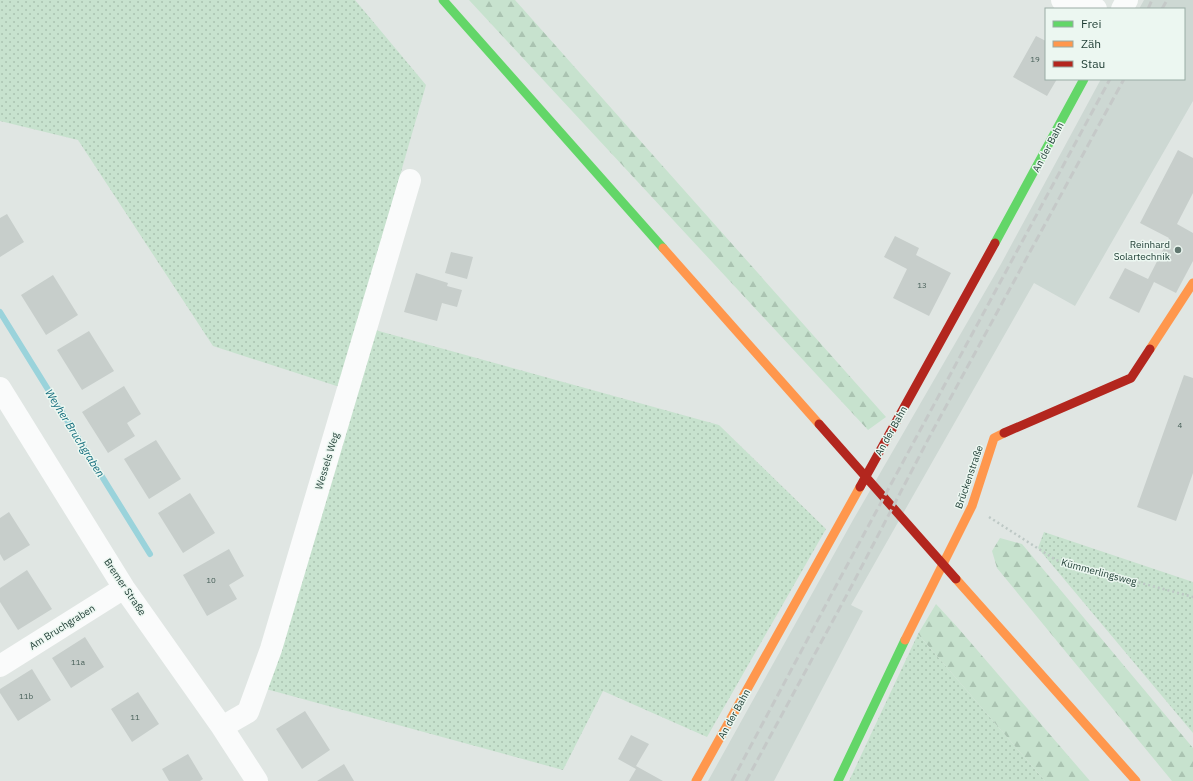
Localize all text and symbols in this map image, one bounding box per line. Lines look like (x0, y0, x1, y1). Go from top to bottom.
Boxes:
legend (1045, 8, 1185, 80)
text: Frei (1081, 16, 1101, 31)
text: Zäh (1081, 36, 1101, 51)
house number: 19 (1030, 54, 1040, 64)
text: Stau (1081, 56, 1105, 71)
street label: An der Bahn (1029, 120, 1067, 174)
place label: Reinhard Solartechnik (1114, 238, 1171, 263)
marker: Reinhard Solartechnik (1173, 245, 1183, 255)
house number: 13 (917, 280, 927, 290)
water label: Weyher Bruchgraben (42, 386, 108, 480)
street label: An der Bahn (872, 404, 910, 458)
house number: 4 (1178, 420, 1183, 430)
street label: Wessels Weg (312, 430, 342, 491)
street label: Brückenstraße (952, 443, 986, 510)
street label: Bremer Straße (101, 556, 149, 618)
street label: Kümmerlingsweg (1060, 556, 1139, 589)
house number: 10 (206, 575, 216, 585)
street label: Am Bruchgraben (27, 602, 97, 652)
house number: 11a (71, 657, 86, 667)
street label: An der Bahn (715, 687, 753, 741)
house number: 11b (19, 691, 33, 701)
house number: 11 (130, 712, 140, 722)

